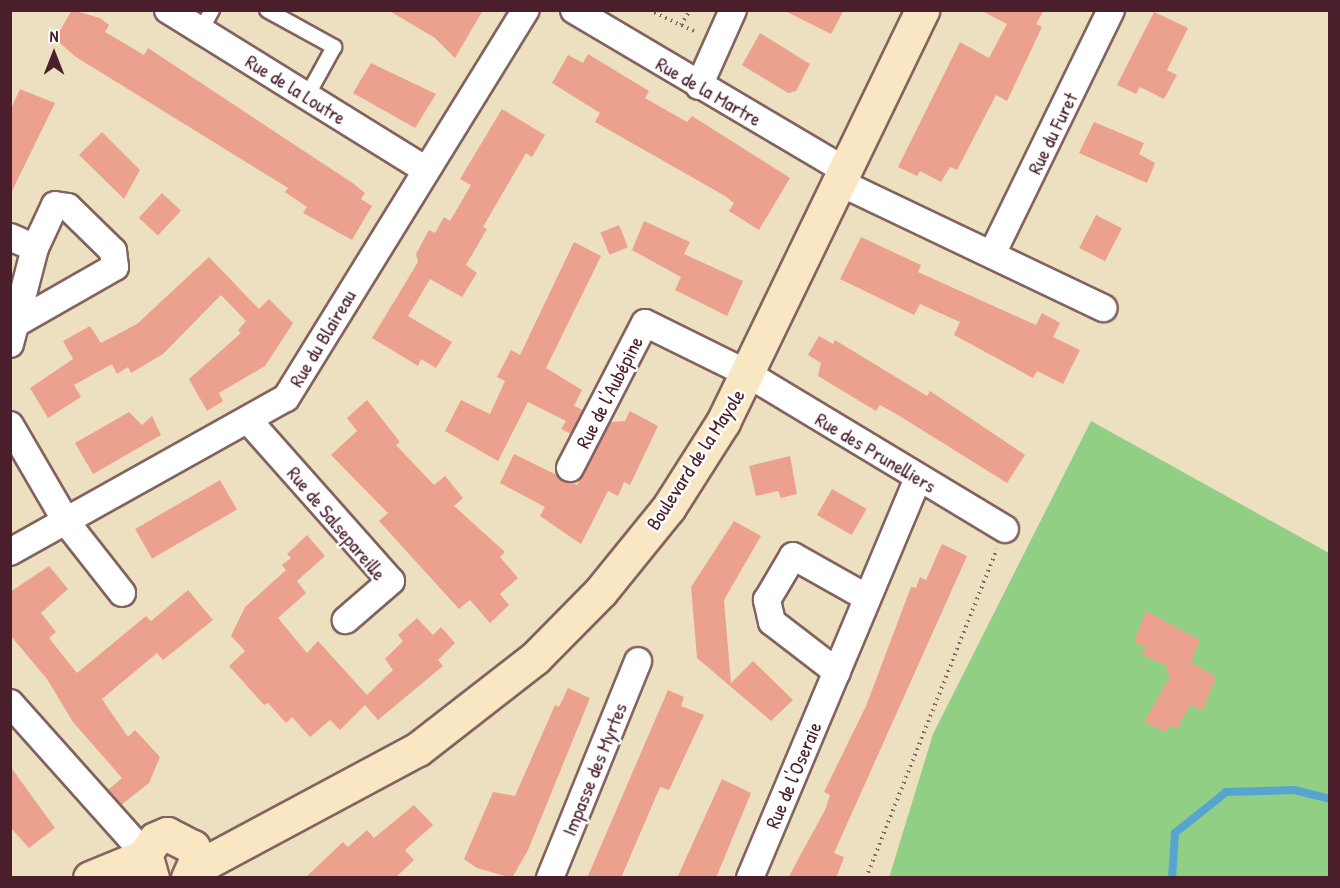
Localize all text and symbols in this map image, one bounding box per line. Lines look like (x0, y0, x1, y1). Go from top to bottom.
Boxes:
north arrow (24, 24, 84, 84)
text: N (50, 25, 58, 47)
street label: Rue de la Loutre (241, 49, 351, 129)
street label: Rue de la Martre (652, 51, 766, 131)
street label: Rue du Furet (1022, 88, 1082, 178)
street label: Rue du Blaireau (284, 285, 360, 391)
street label: Rue de l'Aubépine (570, 332, 648, 452)
street label: Boulevard de la Mayole (641, 384, 749, 534)
street label: Rue des Prunelliers (811, 407, 941, 497)
street label: Rue de Salsepareille (282, 461, 392, 585)
street label: Impasse des Myrtes (556, 699, 632, 839)
street label: Rue de l'Oseraie (760, 718, 826, 832)

